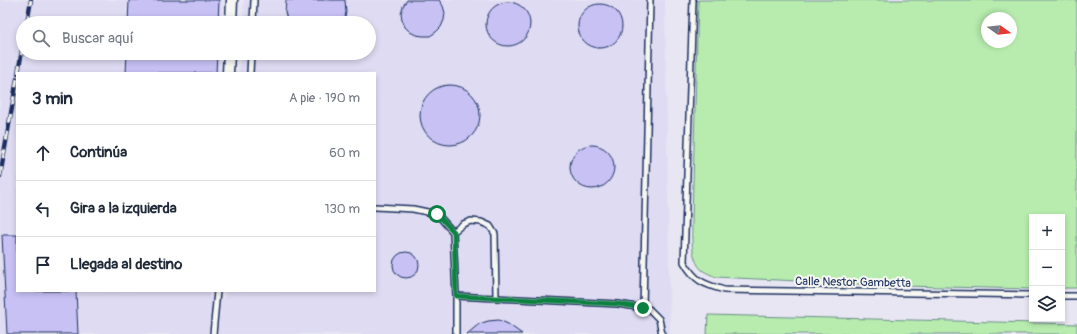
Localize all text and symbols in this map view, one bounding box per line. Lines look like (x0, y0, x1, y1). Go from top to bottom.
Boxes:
north arrow (981, 12, 1017, 48)
search box (16, 16, 376, 60)
icon: search (30, 27, 52, 49)
text: Buscar aquí (62, 29, 134, 48)
text: 3 min (32, 88, 73, 109)
text: A pie · 190 m (289, 90, 360, 106)
icon: ahead (32, 142, 54, 164)
text: Continúa (70, 143, 127, 162)
text: 60 m (329, 145, 360, 161)
icon: left (32, 198, 54, 220)
text: Gira a la izquierda (70, 199, 177, 218)
text: 130 m (324, 201, 360, 217)
route start (428, 205, 446, 223)
map controls (1029, 214, 1065, 322)
button: + (1029, 214, 1065, 250)
button: − (1029, 250, 1065, 286)
icon: arrive (32, 254, 54, 276)
text: Llegada al destino (70, 255, 182, 274)
street label: Calle Nestor Gambetta (795, 274, 912, 291)
button: layers (1029, 286, 1065, 322)
route end (634, 299, 652, 317)

